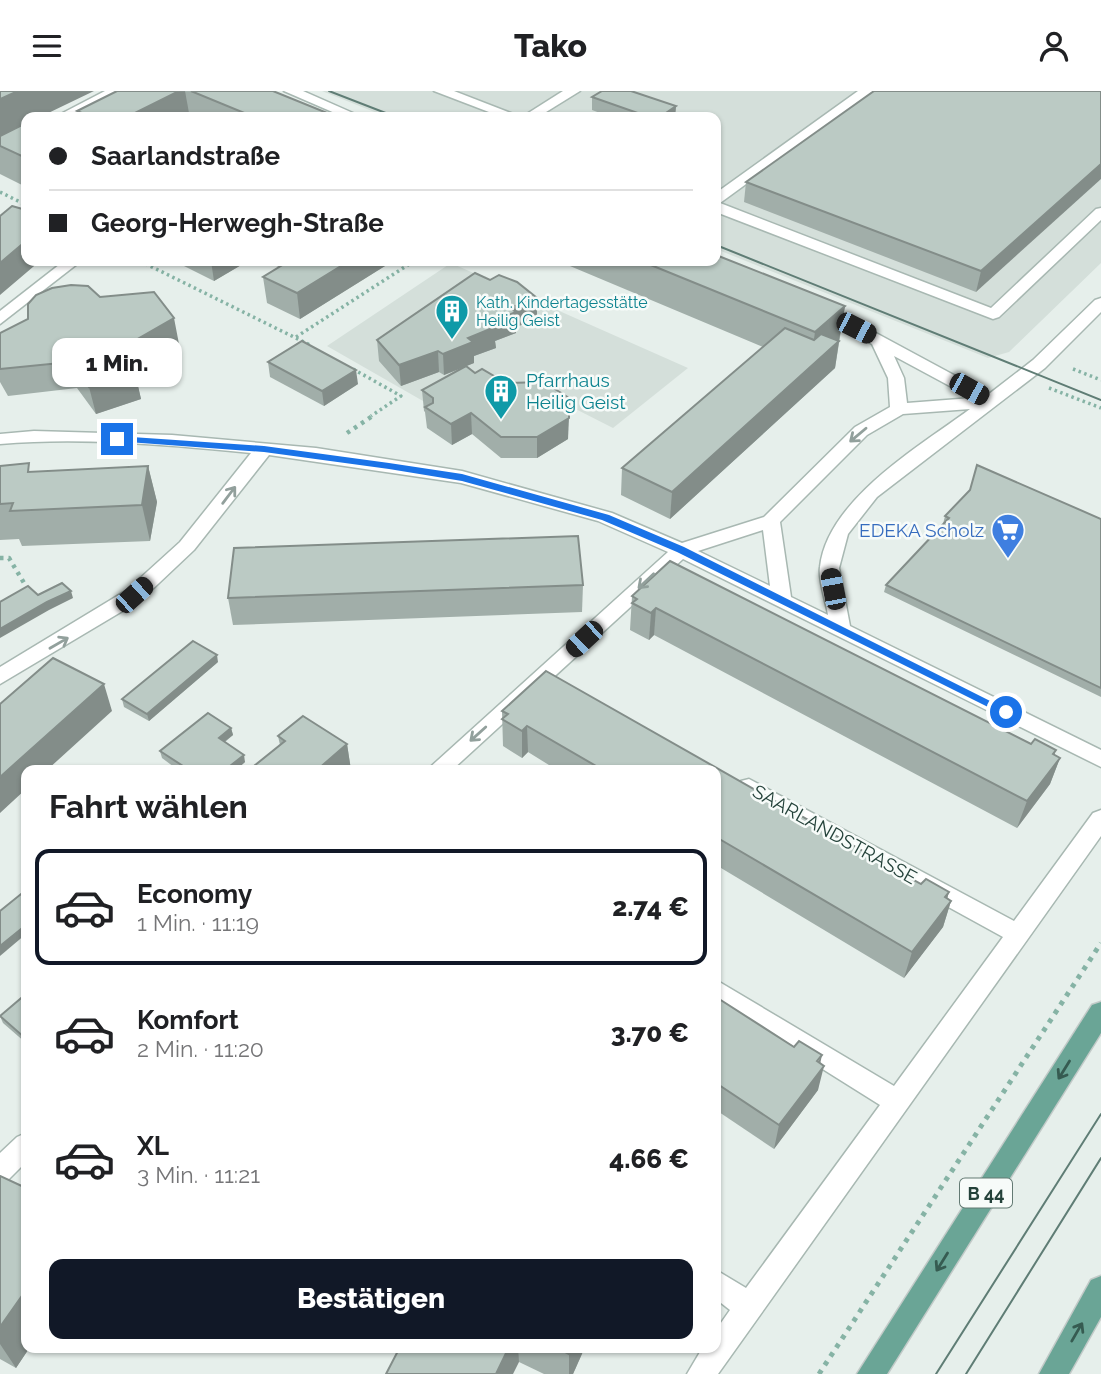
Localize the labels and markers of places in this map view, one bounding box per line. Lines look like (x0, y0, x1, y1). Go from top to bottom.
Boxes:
building icon: Kath. Kindertagesstätte Heilig Geist (433, 292, 471, 341)
place label: Kath. Kindertagesstätte Heilig Geist (476, 293, 648, 330)
place label: Pfarrhaus Heilig Geist (526, 369, 626, 413)
building icon: Pfarrhaus Heilig Geist (482, 372, 520, 421)
supermarket icon: EDEKA Scholz (989, 511, 1027, 560)
place label: EDEKA Scholz (859, 519, 984, 541)

